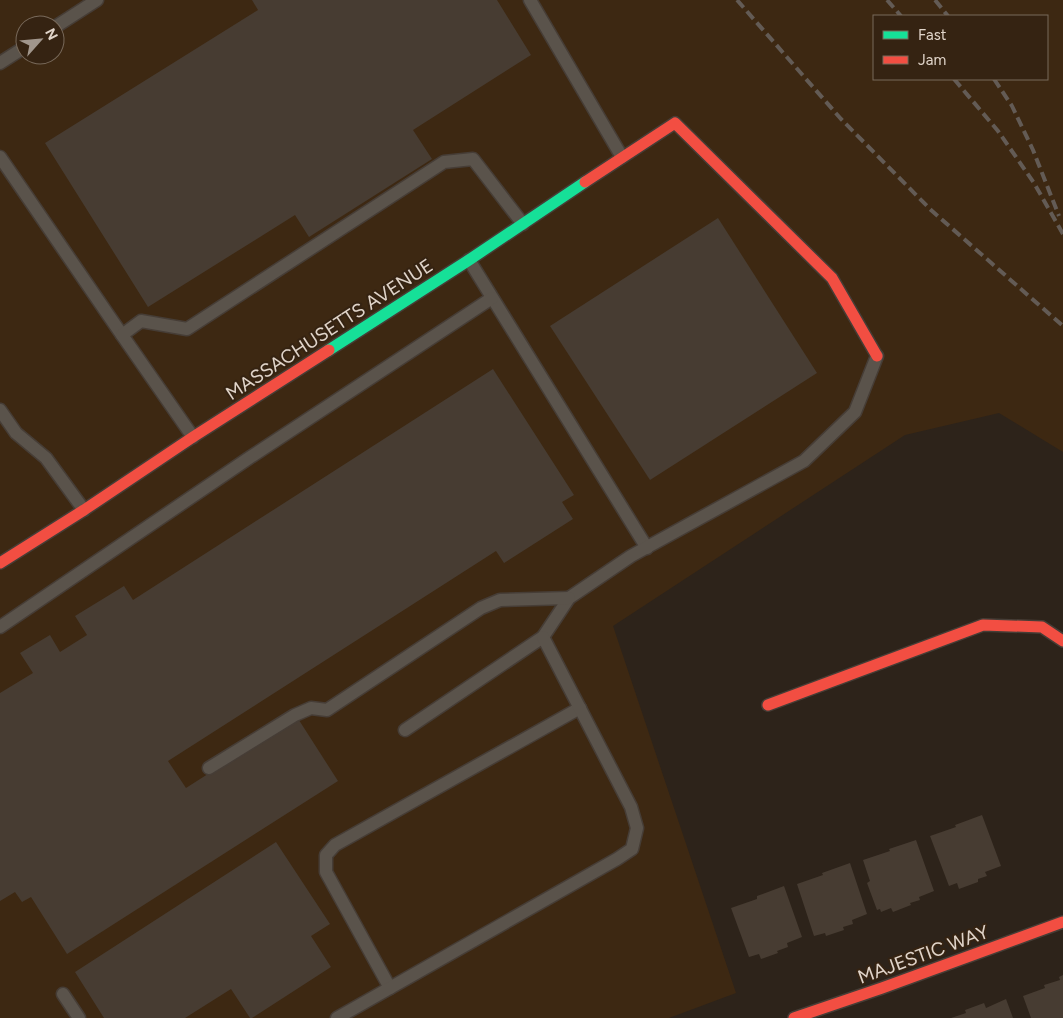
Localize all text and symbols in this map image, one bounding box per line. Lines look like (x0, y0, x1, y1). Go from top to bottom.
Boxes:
north arrow (15, 15, 65, 65)
legend (873, 15, 1048, 80)
text: N (41, 26, 61, 43)
text: Fast (918, 26, 947, 44)
text: Jam (918, 51, 946, 69)
street label: MASSACHUSETTS AVENUE (221, 254, 437, 405)
street label: MAJESTIC WAY (855, 920, 992, 989)

